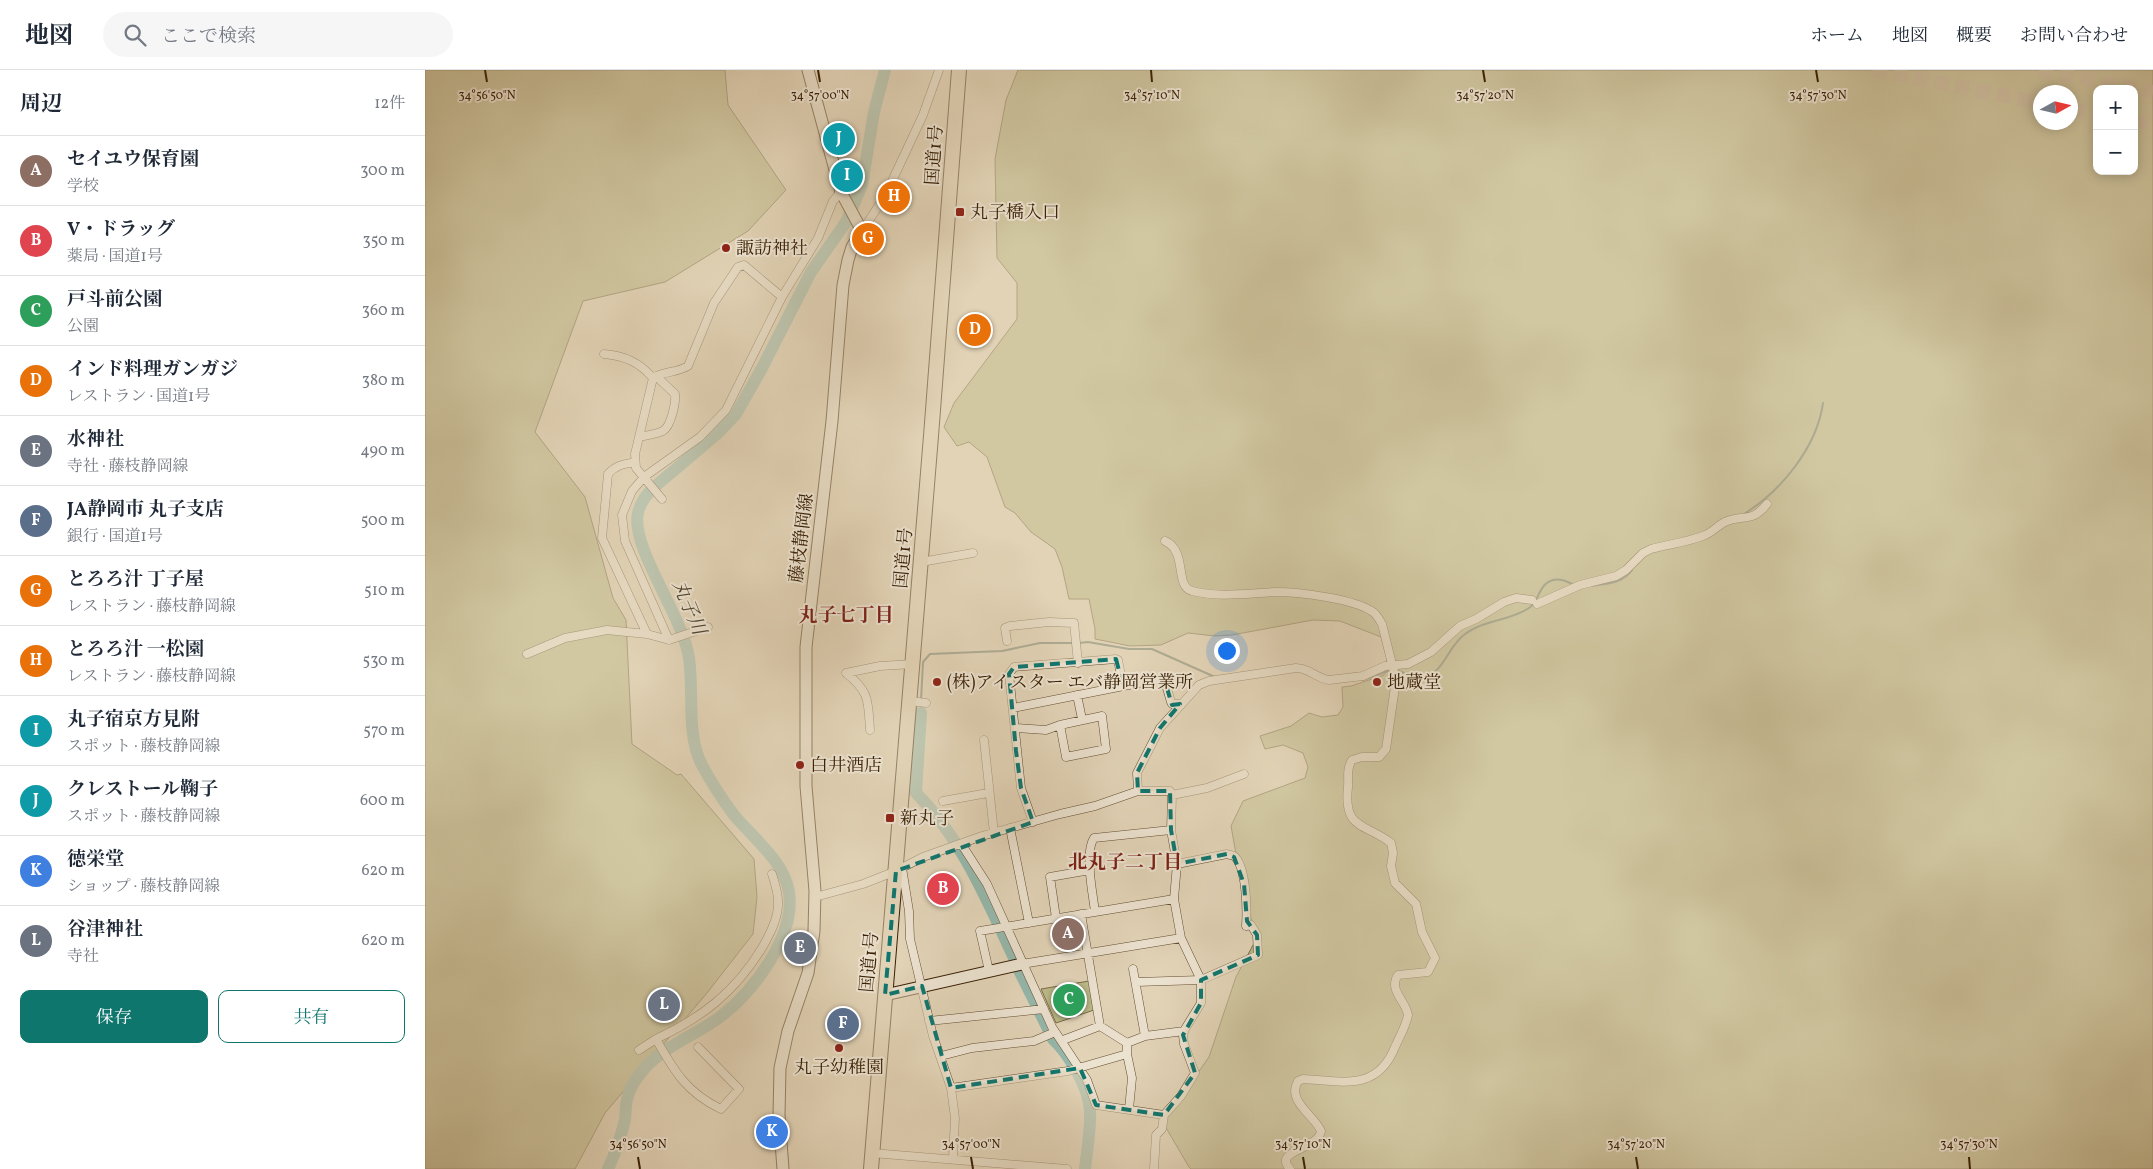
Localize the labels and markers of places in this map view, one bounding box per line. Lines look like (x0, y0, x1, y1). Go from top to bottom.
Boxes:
pin: J (823, 120, 855, 158)
pin: I (831, 157, 863, 195)
pin: H (878, 178, 910, 216)
place label: 丸子橋入口 (970, 201, 1060, 226)
marker: 丸子橋入口 (954, 206, 966, 218)
pin: G (852, 220, 884, 258)
place label: 諏訪神社 (736, 237, 808, 262)
marker: 諏訪神社 (720, 242, 732, 254)
pin: D (959, 311, 991, 349)
place label: (株)アイスター エバ静岡営業所 (947, 671, 1193, 696)
place label: 地蔵堂 (1387, 671, 1441, 696)
marker: (株)アイスター エバ静岡営業所 (931, 676, 943, 688)
marker: 地蔵堂 (1371, 676, 1383, 688)
place label: 白井酒店 (810, 754, 882, 779)
marker: 白井酒店 (794, 759, 806, 771)
place label: 新丸子 (900, 807, 954, 832)
marker: 新丸子 (884, 812, 896, 824)
pin: B (927, 870, 959, 908)
pin: A (1052, 915, 1084, 953)
pin: E (784, 929, 816, 967)
pin: C (1053, 981, 1085, 1019)
pin: L (648, 986, 680, 1024)
pin: F (827, 1005, 859, 1043)
marker: 丸子幼稚園 (833, 1042, 845, 1054)
place label: 丸子幼稚園 (794, 1056, 884, 1081)
pin: K (756, 1113, 788, 1151)

